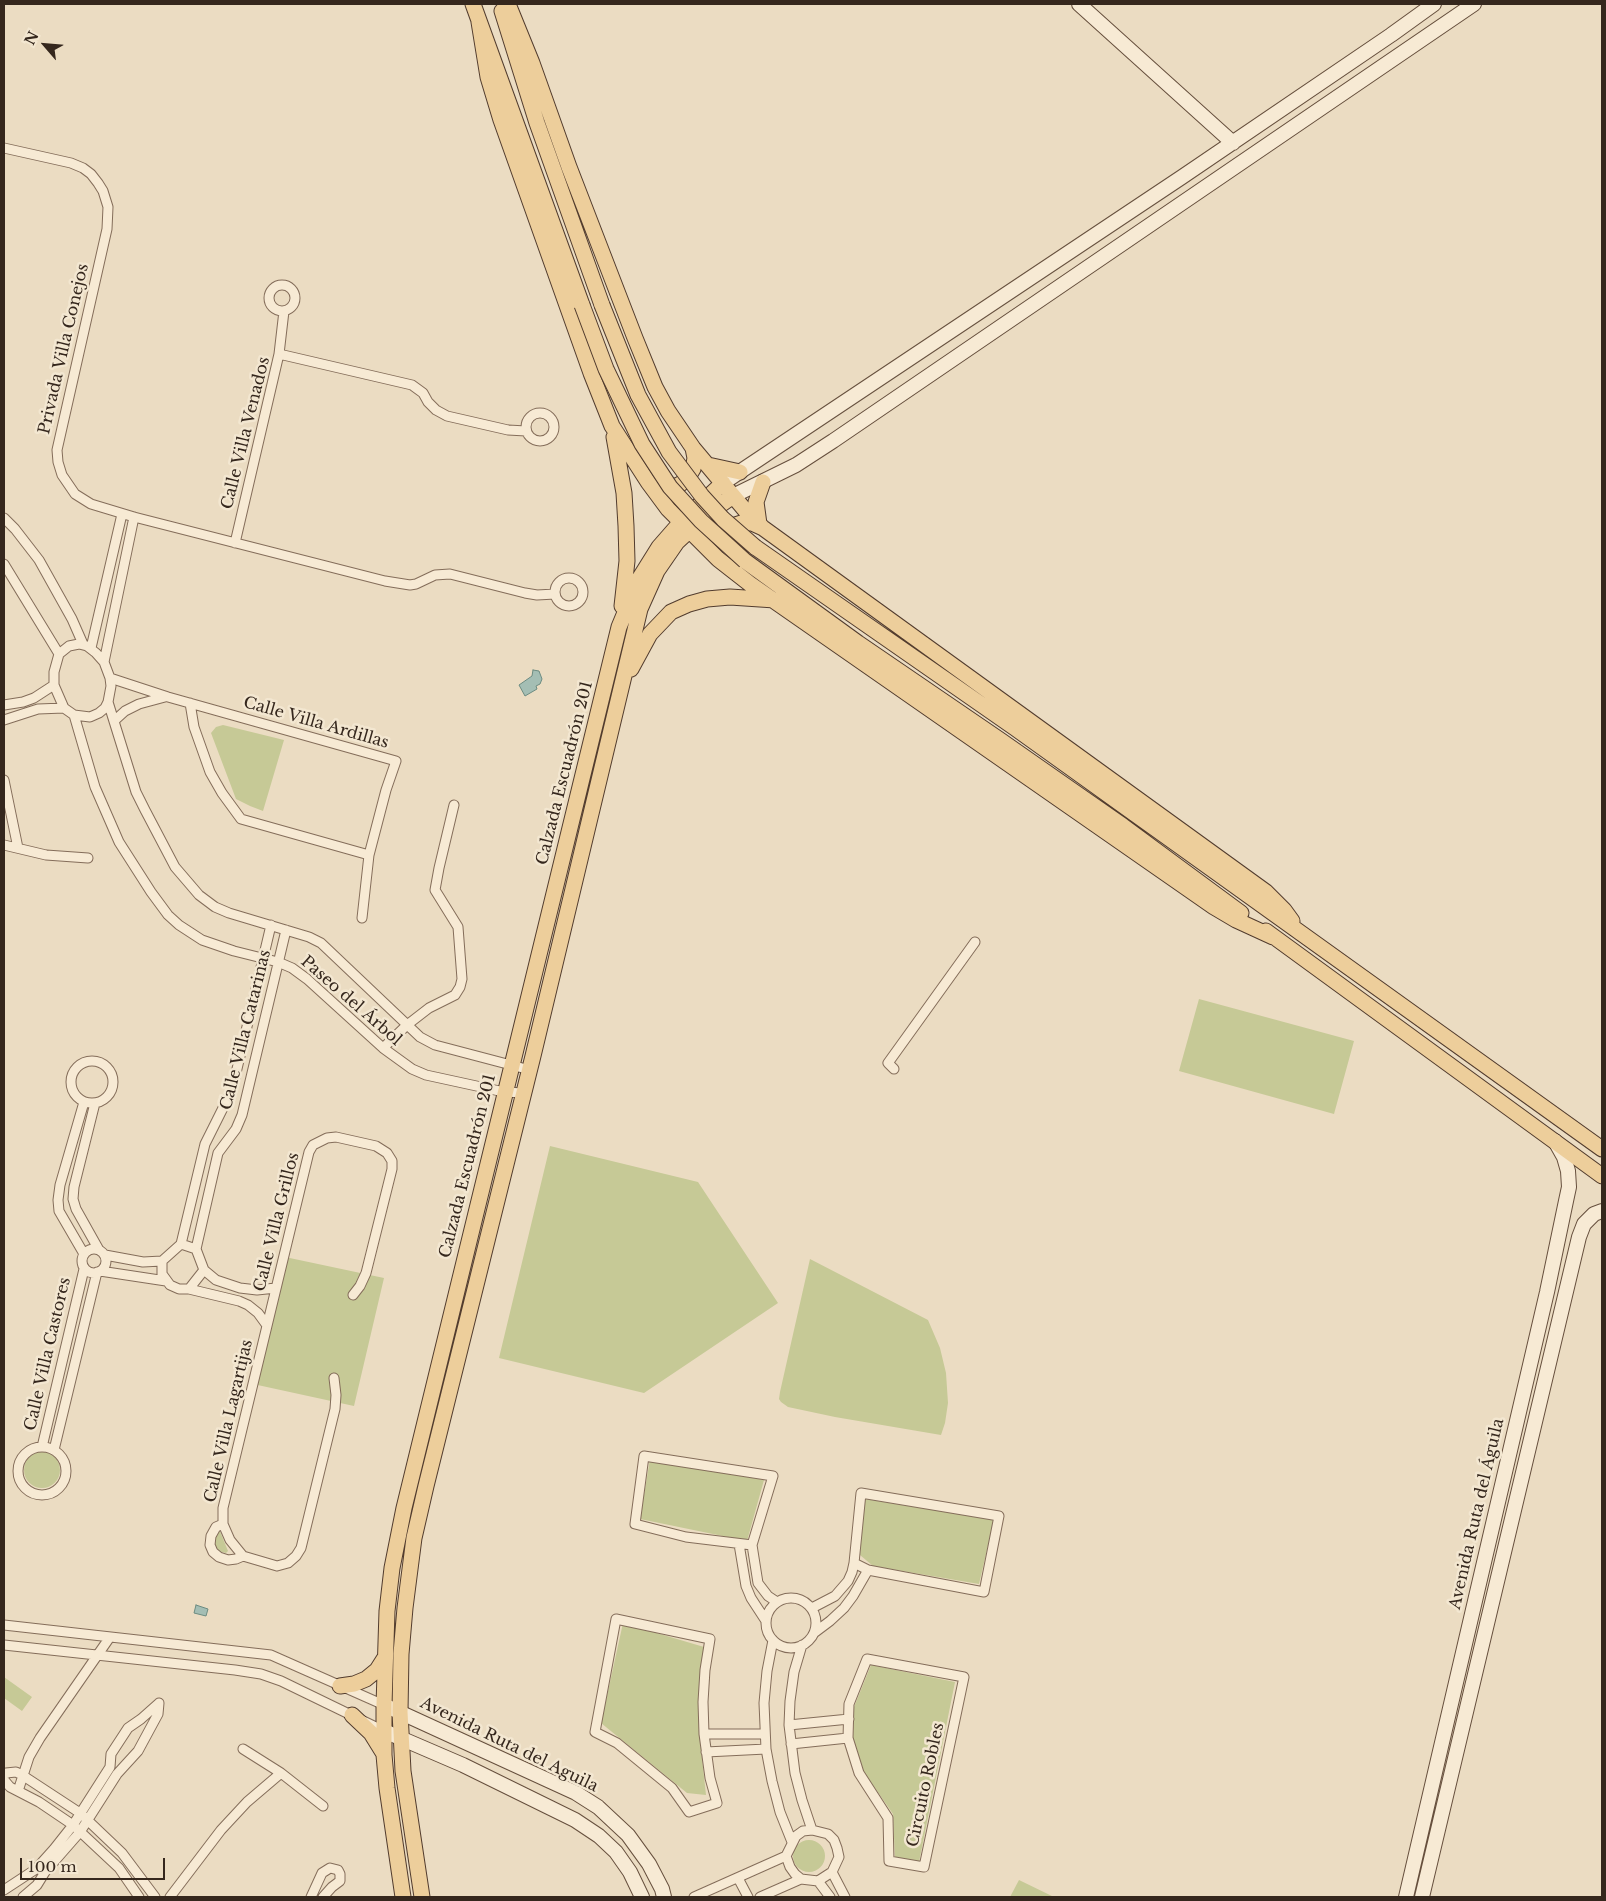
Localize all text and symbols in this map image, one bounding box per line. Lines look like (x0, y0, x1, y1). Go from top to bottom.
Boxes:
north arrow (20, 20, 70, 70)
text: N (21, 28, 43, 48)
street label: Privada Villa Conejos (35, 262, 93, 436)
street label: Calle Villa Venados (218, 355, 274, 511)
street label: Calzada Escuadrón 201 (533, 679, 597, 867)
street label: Calle Villa Ardillas (241, 693, 391, 753)
street label: Calle Villa Catarinas (217, 948, 275, 1112)
street label: Paseo del Árbol (297, 952, 405, 1050)
street label: Calzada Escuadrón 201 (436, 1072, 500, 1260)
street label: Calle Villa Grillos (250, 1150, 304, 1294)
street label: Calle Villa Castores (21, 1275, 75, 1433)
street label: Calle Villa Lagartijas (201, 1338, 257, 1504)
street label: Avenida Ruta del Águila (1446, 1417, 1508, 1611)
street label: Avenida Ruta del Aguila (417, 1694, 601, 1796)
street label: Circuito Robles (903, 1721, 949, 1849)
scale bar (22, 1848, 168, 1880)
text: 100 m (28, 1857, 77, 1876)

